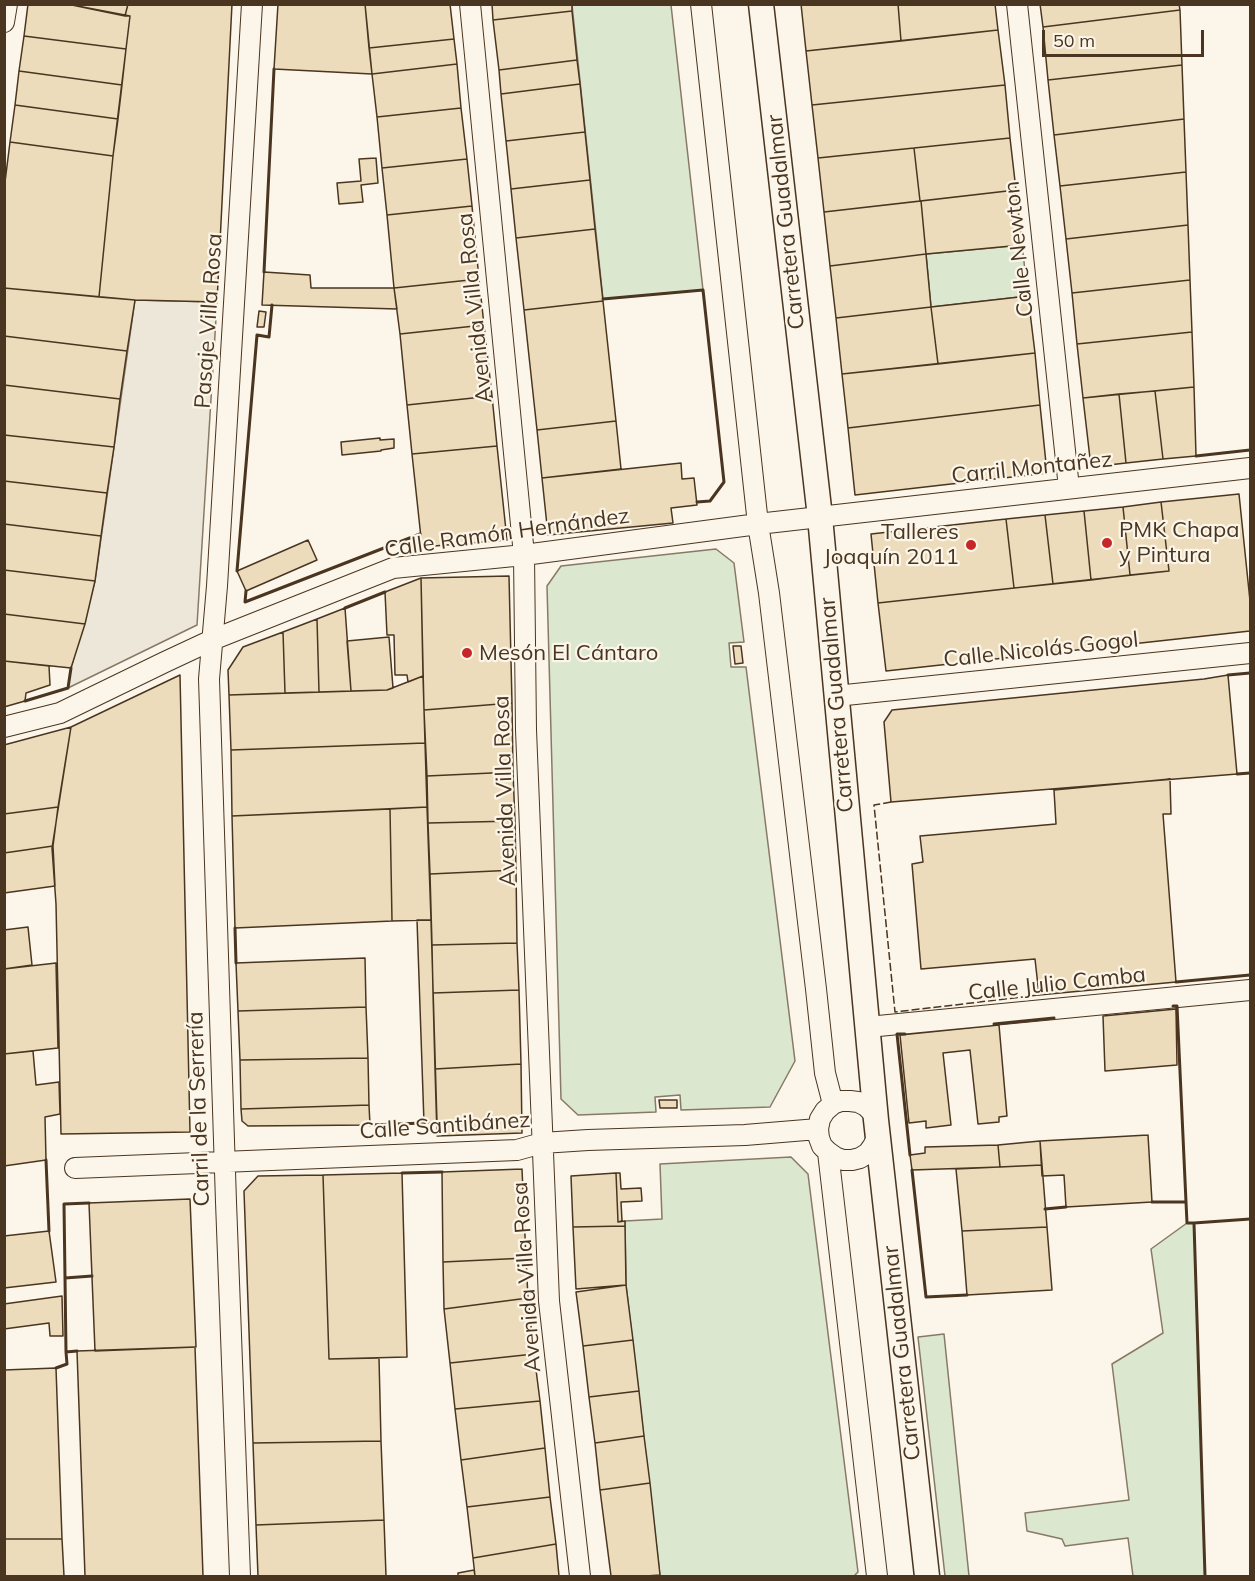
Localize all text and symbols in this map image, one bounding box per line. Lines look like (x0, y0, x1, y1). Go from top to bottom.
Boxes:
scale bar (1045, 18, 1207, 56)
text: 50 m (1053, 29, 1095, 52)
street label: Carretera Guadalmar (762, 113, 810, 331)
street label: Calle Newton (999, 180, 1039, 318)
street label: Avenida Villa Rosa (452, 212, 498, 404)
street label: Pasaje Villa Rosa (190, 232, 228, 410)
street label: Carril Montañez (950, 446, 1114, 490)
street label: Calle Ramón Hernández (383, 503, 631, 563)
place label: PMK Chapa y Pintura (1119, 517, 1239, 568)
place label: Talleres Joaquín 2011 (823, 519, 959, 570)
marker: PMK Chapa y Pintura (1100, 536, 1114, 550)
marker: Talleres Joaquín 2011 (964, 538, 978, 552)
street label: Carretera Guadalmar (814, 596, 860, 814)
street label: Calle Nicolás Gogol (942, 627, 1140, 673)
place label: Mesón El Cántaro (479, 640, 658, 666)
marker: Mesón El Cántaro (460, 646, 474, 660)
street label: Avenida Villa Rosa (488, 695, 522, 887)
street label: Calle Julio Camba (967, 962, 1147, 1006)
street label: Carril de la Serrería (182, 1011, 216, 1207)
street label: Calle Santibánez (359, 1107, 531, 1145)
street label: Avenida Villa Rosa (507, 1181, 547, 1373)
street label: Carretera Guadalmar (878, 1244, 926, 1462)

